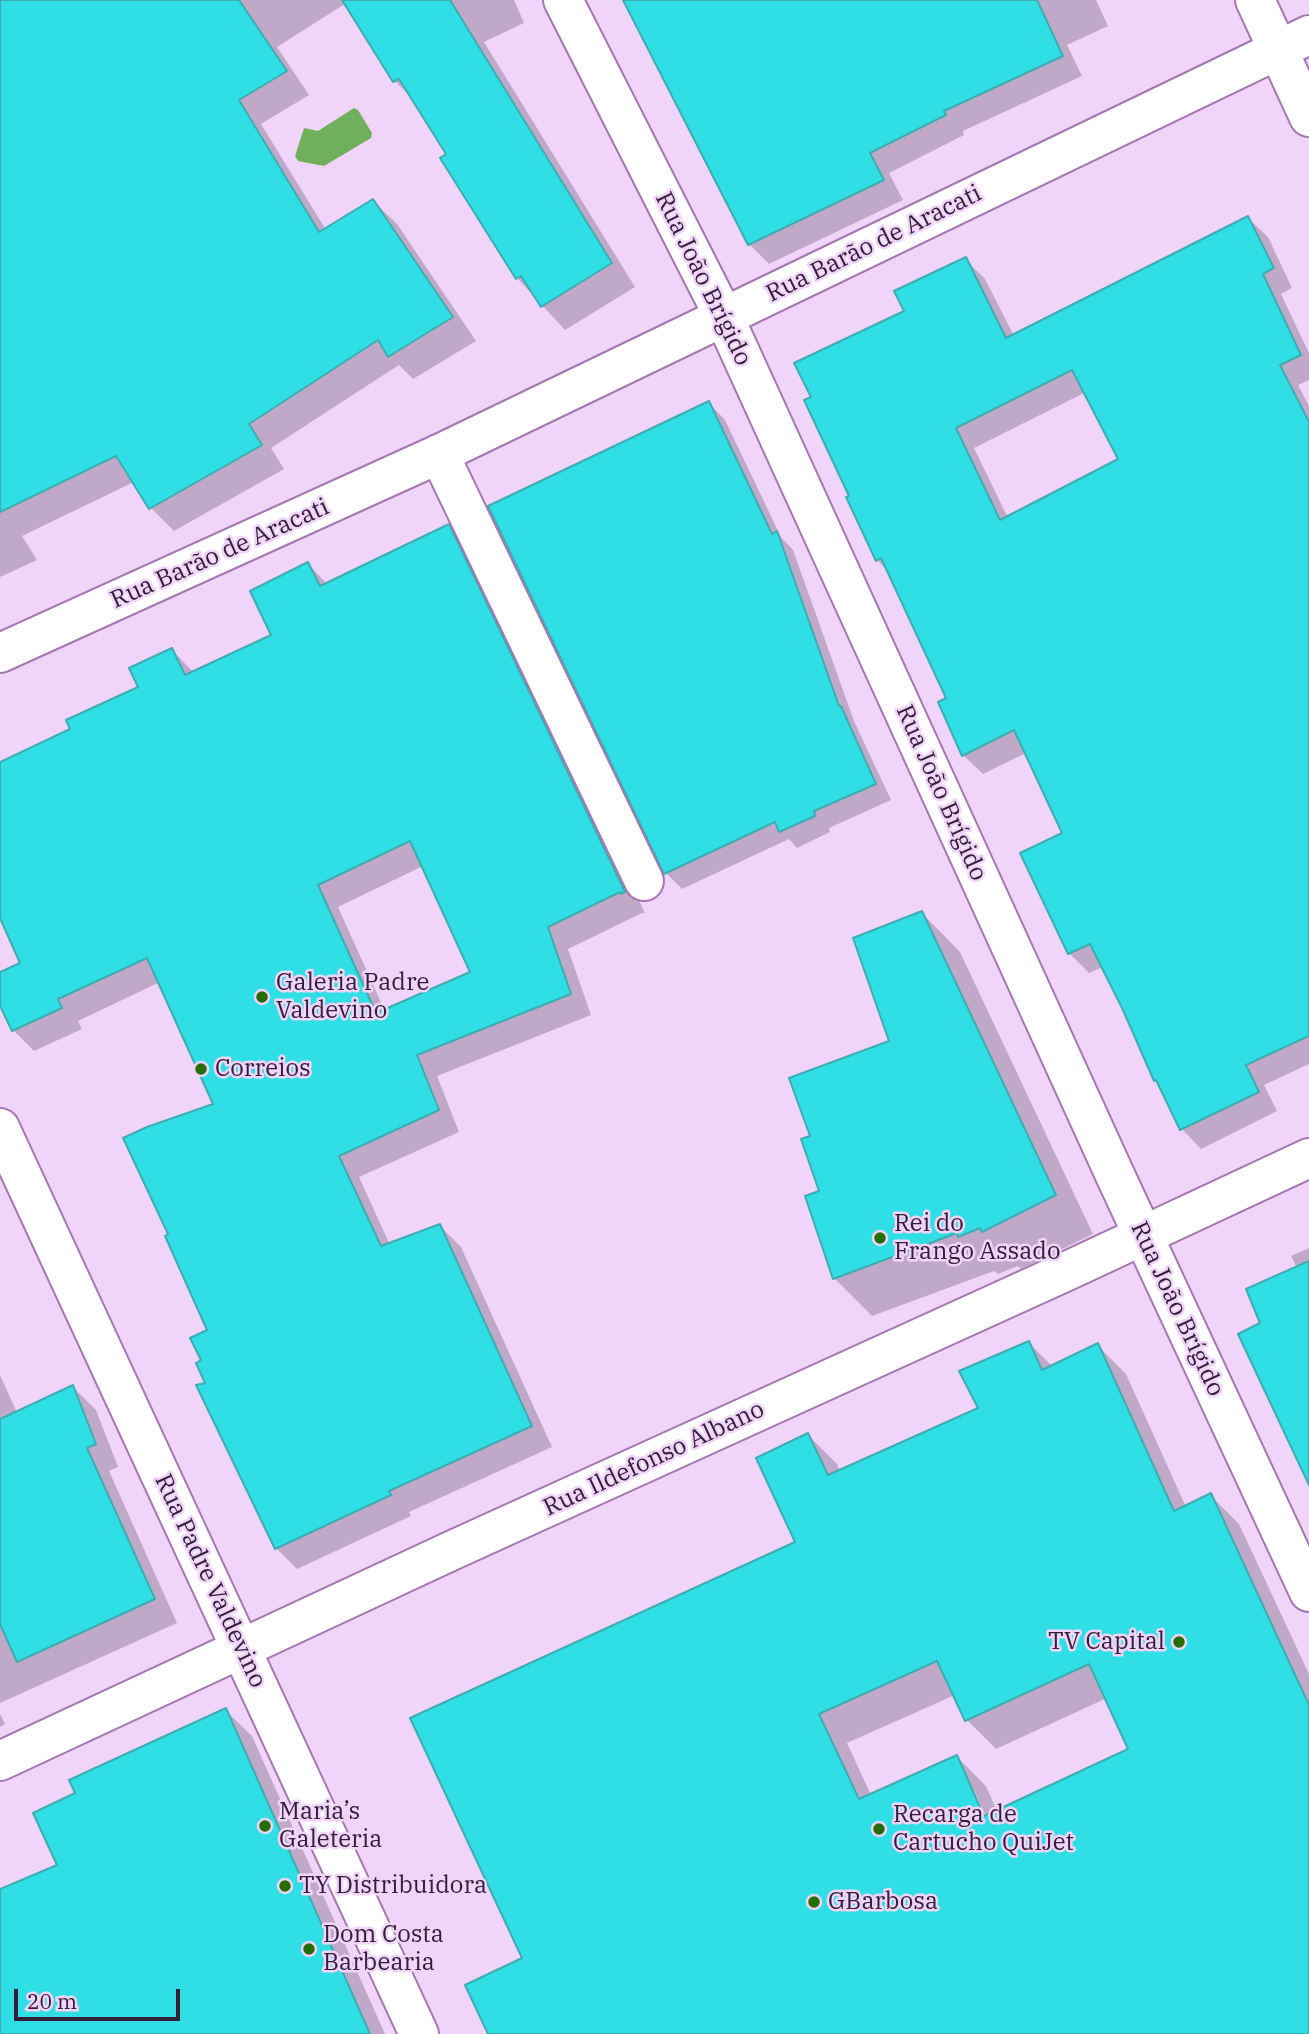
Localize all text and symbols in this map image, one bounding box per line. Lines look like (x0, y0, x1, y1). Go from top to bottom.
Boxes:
street label: Rua Barão de Aracati (762, 179, 986, 309)
street label: Rua João Brígido (649, 188, 757, 370)
street label: Rua Barão de Aracati (106, 493, 334, 615)
street label: Rua João Brígido (889, 701, 993, 885)
place label: Galeria Padre Valdevino (276, 969, 429, 1025)
marker: Galeria Padre Valdevino (254, 989, 270, 1005)
place label: Correios (215, 1055, 311, 1083)
marker: Correios (193, 1061, 209, 1077)
place label: Rei do Frango Assado (894, 1210, 1060, 1266)
street label: Rua João Brígido (1124, 1217, 1230, 1401)
marker: Rei do Frango Assado (872, 1230, 888, 1246)
street label: Rua Ildefonso Albano (539, 1395, 769, 1523)
street label: Rua Padre Valdevino (148, 1470, 272, 1692)
place label: TV Capital (1048, 1628, 1165, 1656)
marker: TV Capital (1171, 1634, 1187, 1650)
place label: Maria’s Galeteria (279, 1798, 382, 1854)
place label: Recarga de Cartucho QuiJet (893, 1801, 1074, 1857)
marker: Maria’s Galeteria (257, 1818, 273, 1834)
marker: Recarga de Cartucho QuiJet (871, 1821, 887, 1837)
place label: TY Distribuidora (299, 1872, 487, 1900)
marker: TY Distribuidora (277, 1878, 293, 1894)
place label: GBarbosa (828, 1888, 938, 1916)
marker: GBarbosa (806, 1894, 822, 1910)
place label: Dom Costa Barbearia (323, 1921, 444, 1977)
marker: Dom Costa Barbearia (301, 1941, 317, 1957)
scale bar (18, 1974, 184, 2018)
text: 20 m (27, 1987, 77, 2015)

